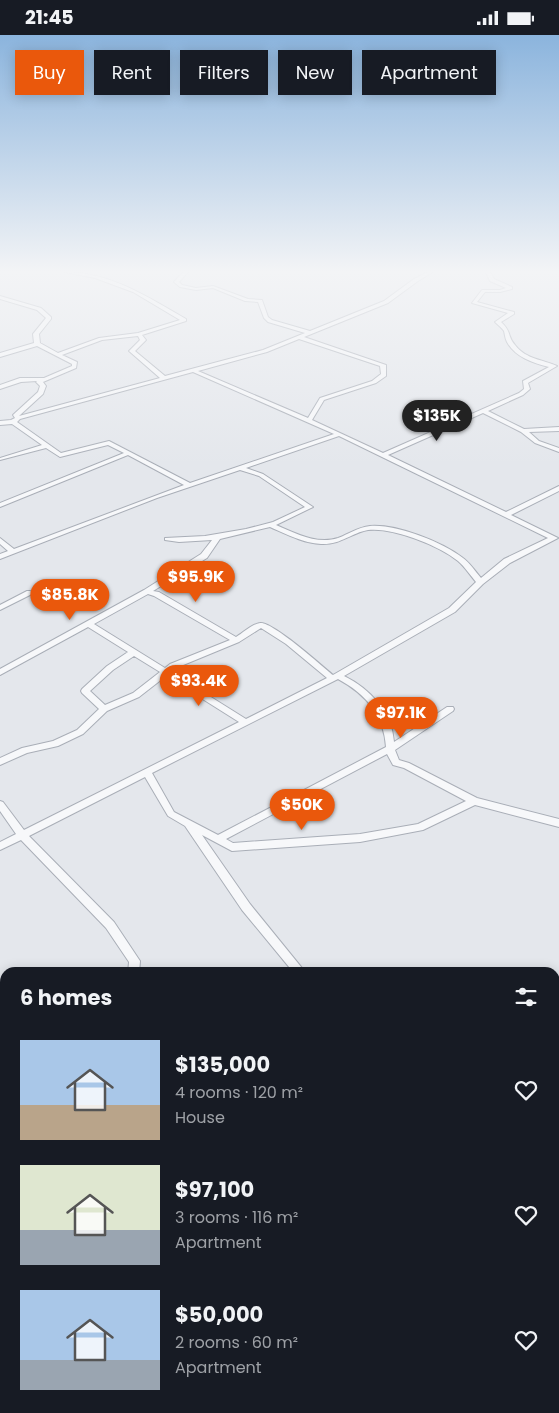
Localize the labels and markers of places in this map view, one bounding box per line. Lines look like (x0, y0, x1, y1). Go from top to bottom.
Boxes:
pin: $135K (402, 399, 472, 442)
pin: $95.9K (155, 561, 237, 603)
pin: $85.8K (29, 579, 111, 621)
pin: $93.4K (158, 665, 240, 707)
pin: $97.1K (360, 697, 442, 739)
pin: $50K (272, 789, 332, 831)

